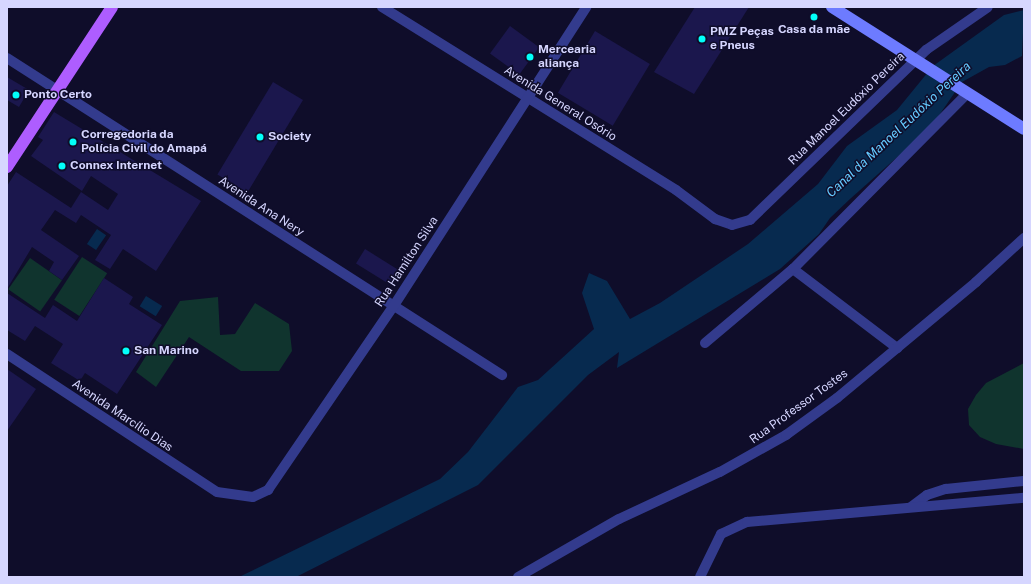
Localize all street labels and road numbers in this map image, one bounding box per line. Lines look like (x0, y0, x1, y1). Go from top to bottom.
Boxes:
street label: Rua Manoel Eudóxio Pereira (786, 50, 908, 168)
street label: Avenida General Osório (501, 63, 619, 145)
street label: Avenida Ana Nery (216, 174, 306, 240)
street label: Rua Hamilton Silva (372, 214, 442, 310)
street label: Rua Professor Tostes (747, 367, 851, 447)
street label: Avenida Marcílio Dias (69, 377, 175, 455)

